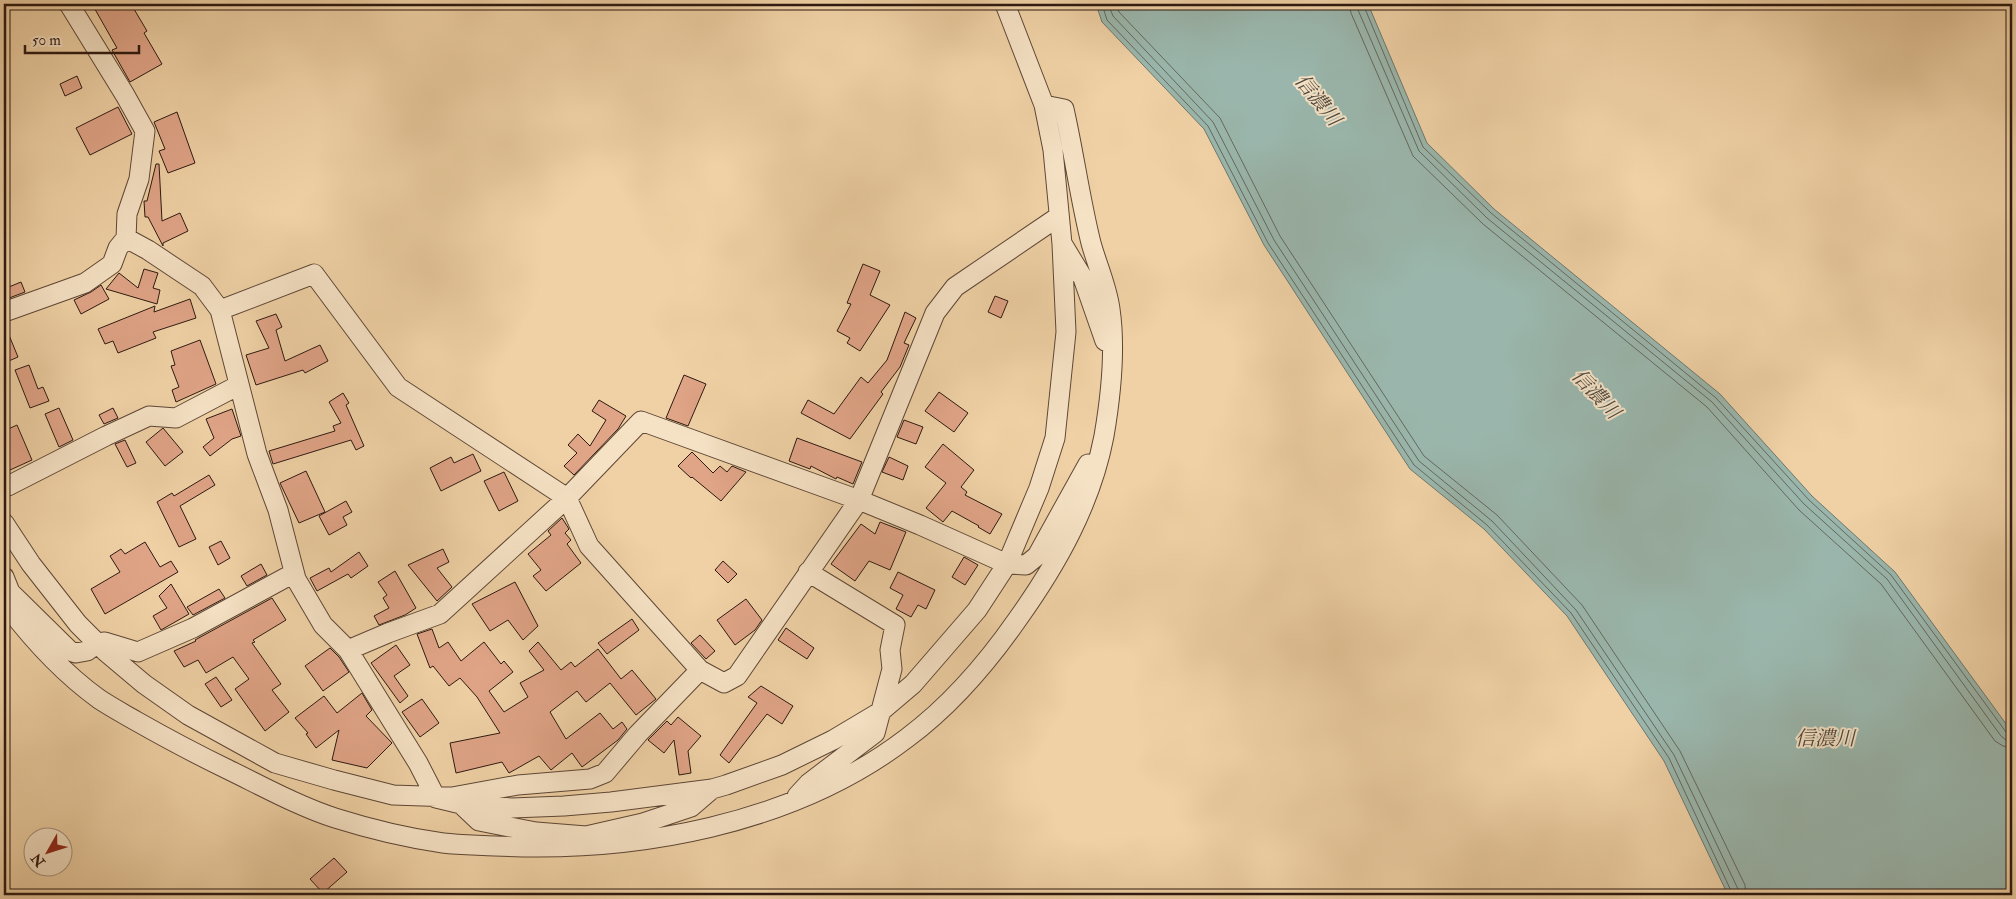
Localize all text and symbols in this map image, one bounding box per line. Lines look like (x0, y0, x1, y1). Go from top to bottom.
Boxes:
scale bar (25, 22, 139, 54)
text: 50 m (32, 31, 61, 50)
water label: 信濃川 (1289, 69, 1348, 133)
water label: 信濃川 (1566, 364, 1627, 426)
water label: 信濃川 (1795, 726, 1857, 751)
north arrow (22, 826, 72, 876)
text: N (27, 849, 49, 871)

